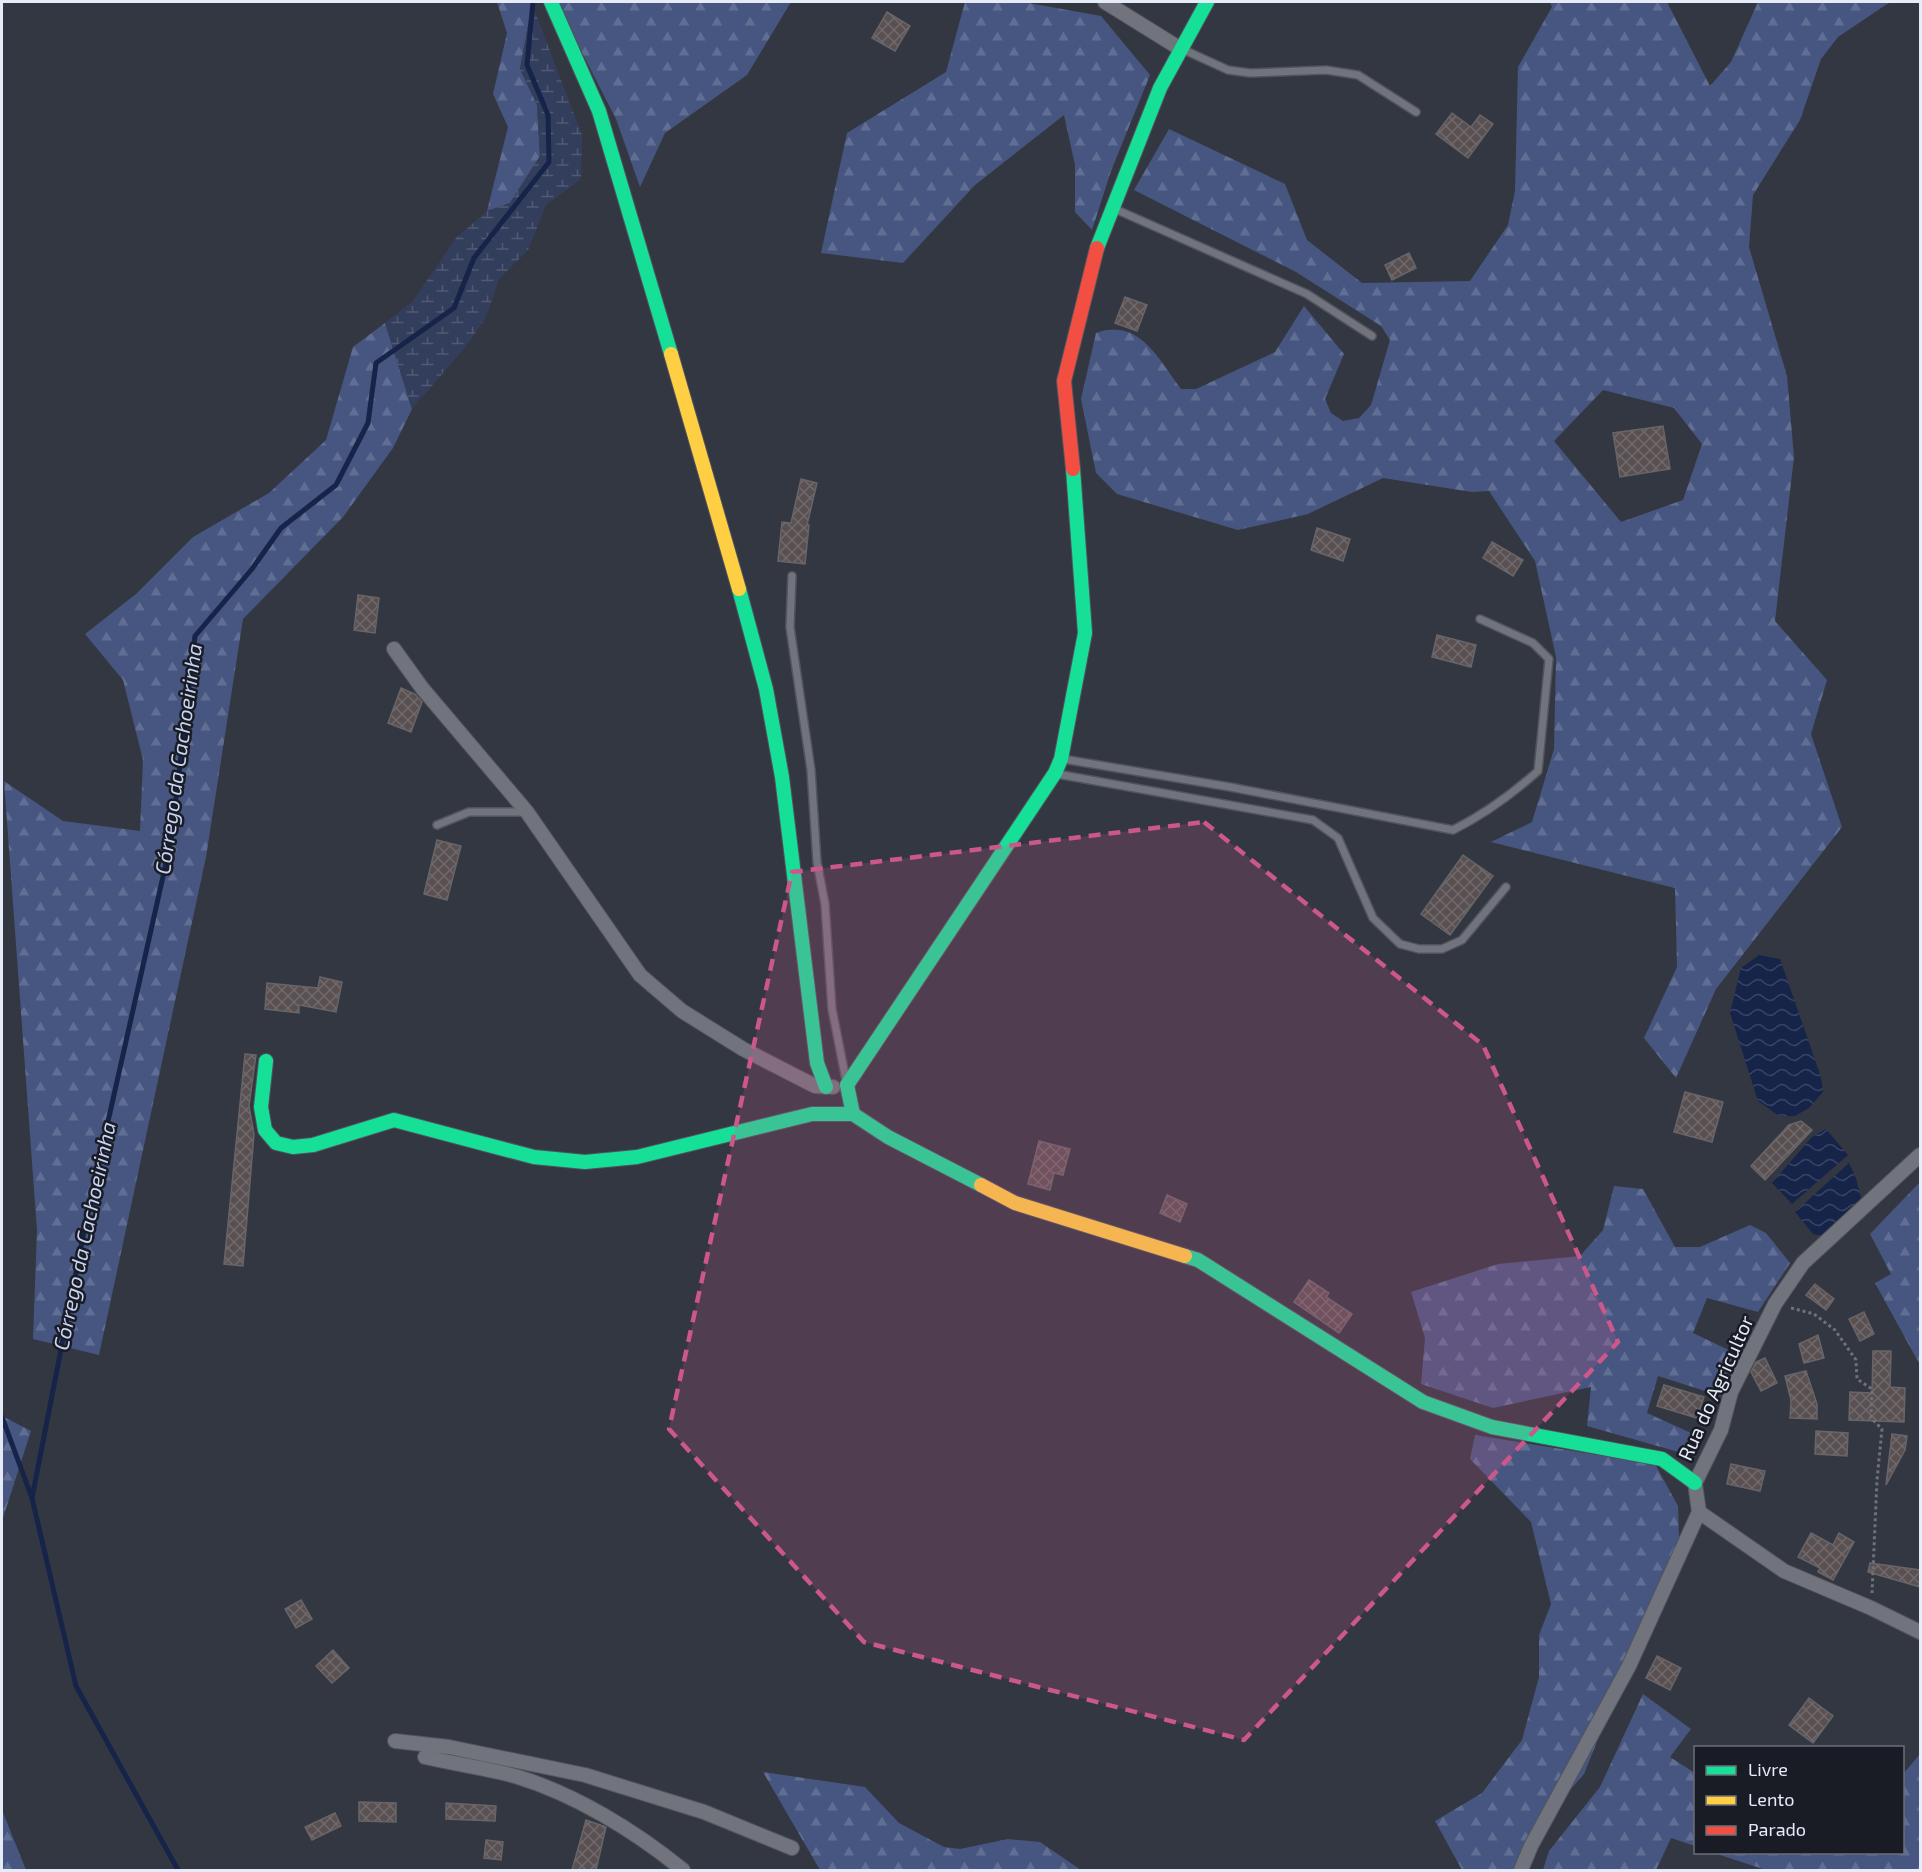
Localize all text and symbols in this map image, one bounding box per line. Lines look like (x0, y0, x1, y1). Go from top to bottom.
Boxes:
water label: Córrego da Cachoeirinha (149, 642, 206, 876)
water label: Córrego da Cachoeirinha (47, 1119, 120, 1352)
street label: Rua do Agricultor (1672, 1311, 1758, 1464)
legend (1694, 1746, 1904, 1854)
text: Livre (1748, 1758, 1788, 1780)
text: Lento (1748, 1788, 1794, 1810)
text: Parado (1748, 1818, 1806, 1840)

